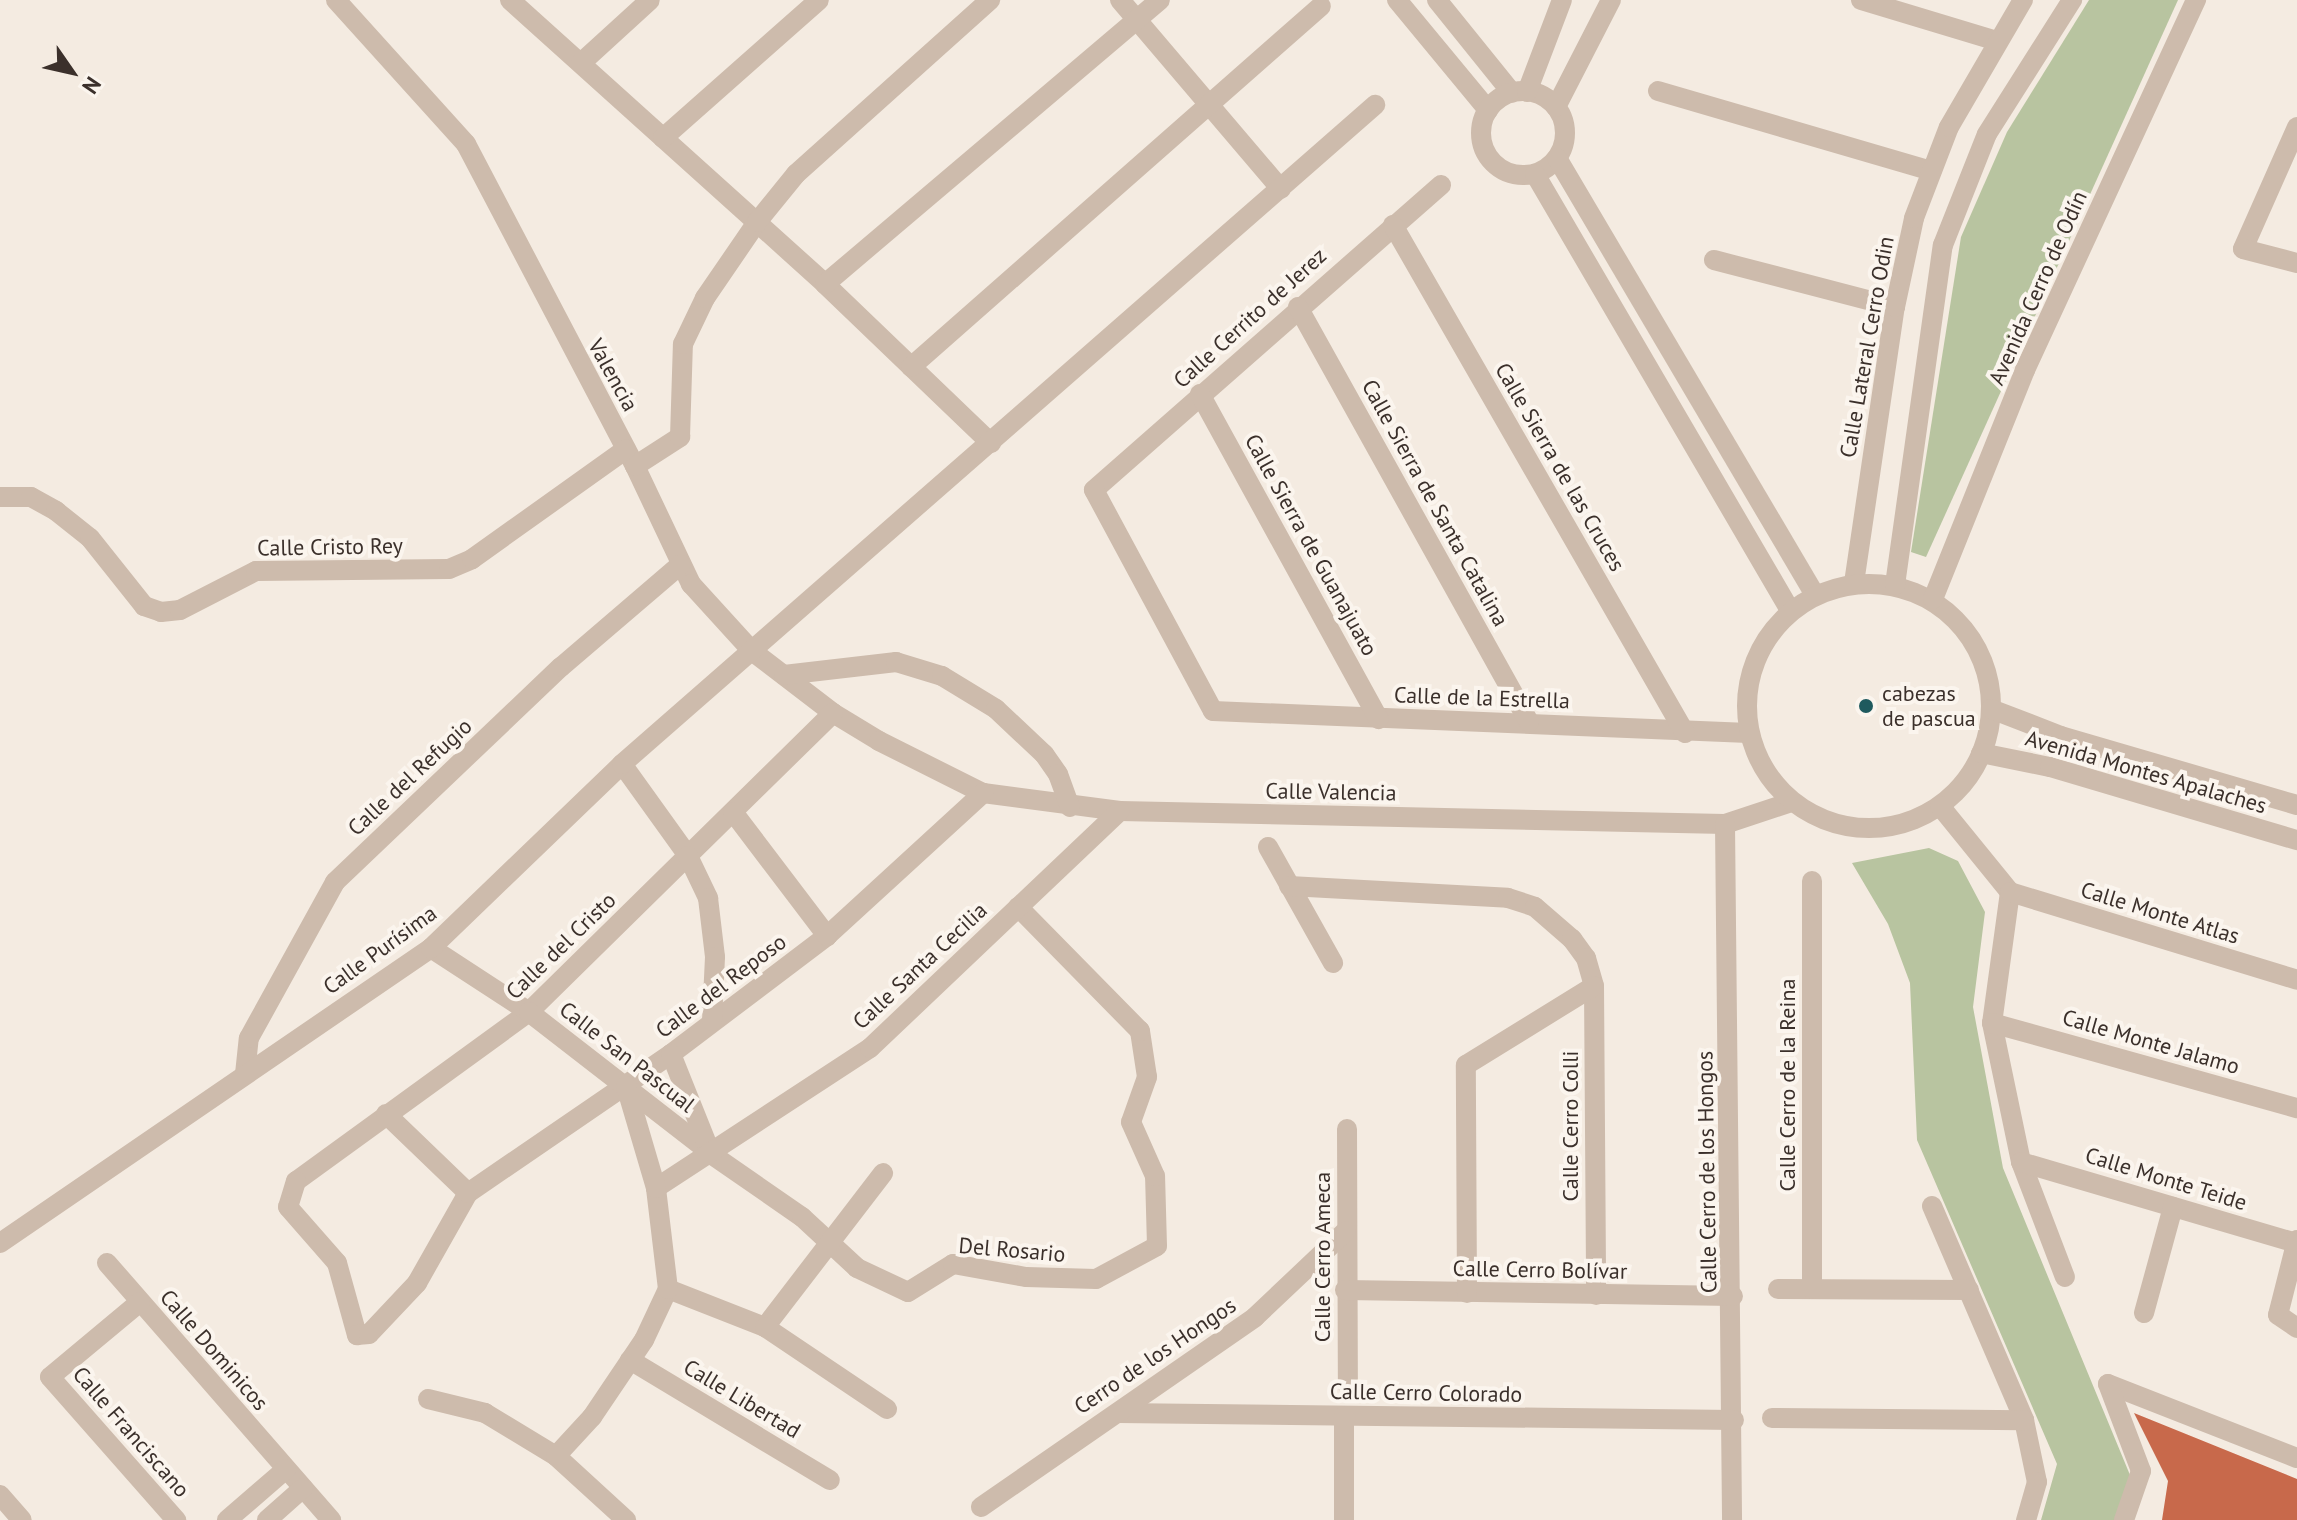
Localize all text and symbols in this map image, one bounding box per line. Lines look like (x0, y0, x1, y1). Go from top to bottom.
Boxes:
north arrow (32, 32, 112, 112)
text: N (76, 72, 108, 99)
street label: Avenida Cerro de Odín (1983, 187, 2093, 389)
street label: Calle Lateral Cerro Odin (1835, 234, 1899, 460)
street label: Calle Cerrito de Jerez (1168, 242, 1332, 394)
street label: Valencia (582, 334, 644, 416)
street label: Calle Sierra de las Cruces (1490, 358, 1630, 576)
street label: Calle Sierra de Santa Catalina (1356, 375, 1514, 631)
street label: Calle Sierra de Guanajuato (1239, 430, 1383, 660)
street label: Calle Cristo Rey (257, 533, 403, 561)
place label: cabezas de pascua (1882, 680, 1976, 732)
street label: Calle de la Estrella (1394, 682, 1570, 714)
marker: cabezas de pascua (1857, 697, 1875, 715)
street label: Calle del Refugio (343, 713, 477, 841)
street label: Avenida Montes Apalaches (2022, 725, 2270, 819)
street label: Calle Valencia (1265, 778, 1397, 806)
street label: Calle Monte Atlas (2077, 876, 2243, 950)
street label: Calle del Cristo (501, 887, 621, 1005)
street label: Calle Santa Cecilia (847, 897, 993, 1035)
street label: Calle Purísima (318, 900, 442, 1000)
street label: Calle del Reposo (651, 928, 791, 1044)
street label: Calle Cerro de la Reina (1775, 979, 1801, 1191)
street label: Calle San Pascual (554, 996, 700, 1118)
street label: Calle Monte Jalamo (2060, 1004, 2242, 1080)
street label: Calle Cerro Colli (1558, 1051, 1584, 1201)
street label: Calle Cerro de los Hongos (1692, 1051, 1722, 1293)
street label: Calle Monte Teide (2082, 1142, 2250, 1216)
street label: Calle Cerro Ameca (1310, 1171, 1336, 1343)
street label: Del Rosario (958, 1232, 1066, 1268)
street label: Calle Cerro Bolívar (1453, 1255, 1627, 1285)
street label: Calle Dominicos (154, 1284, 274, 1416)
street label: Cerro de los Hongos (1069, 1292, 1241, 1420)
street label: Calle Libertad (679, 1354, 805, 1444)
street label: Calle Franciscano (67, 1361, 195, 1503)
street label: Calle Cerro Colorado (1330, 1378, 1522, 1408)

